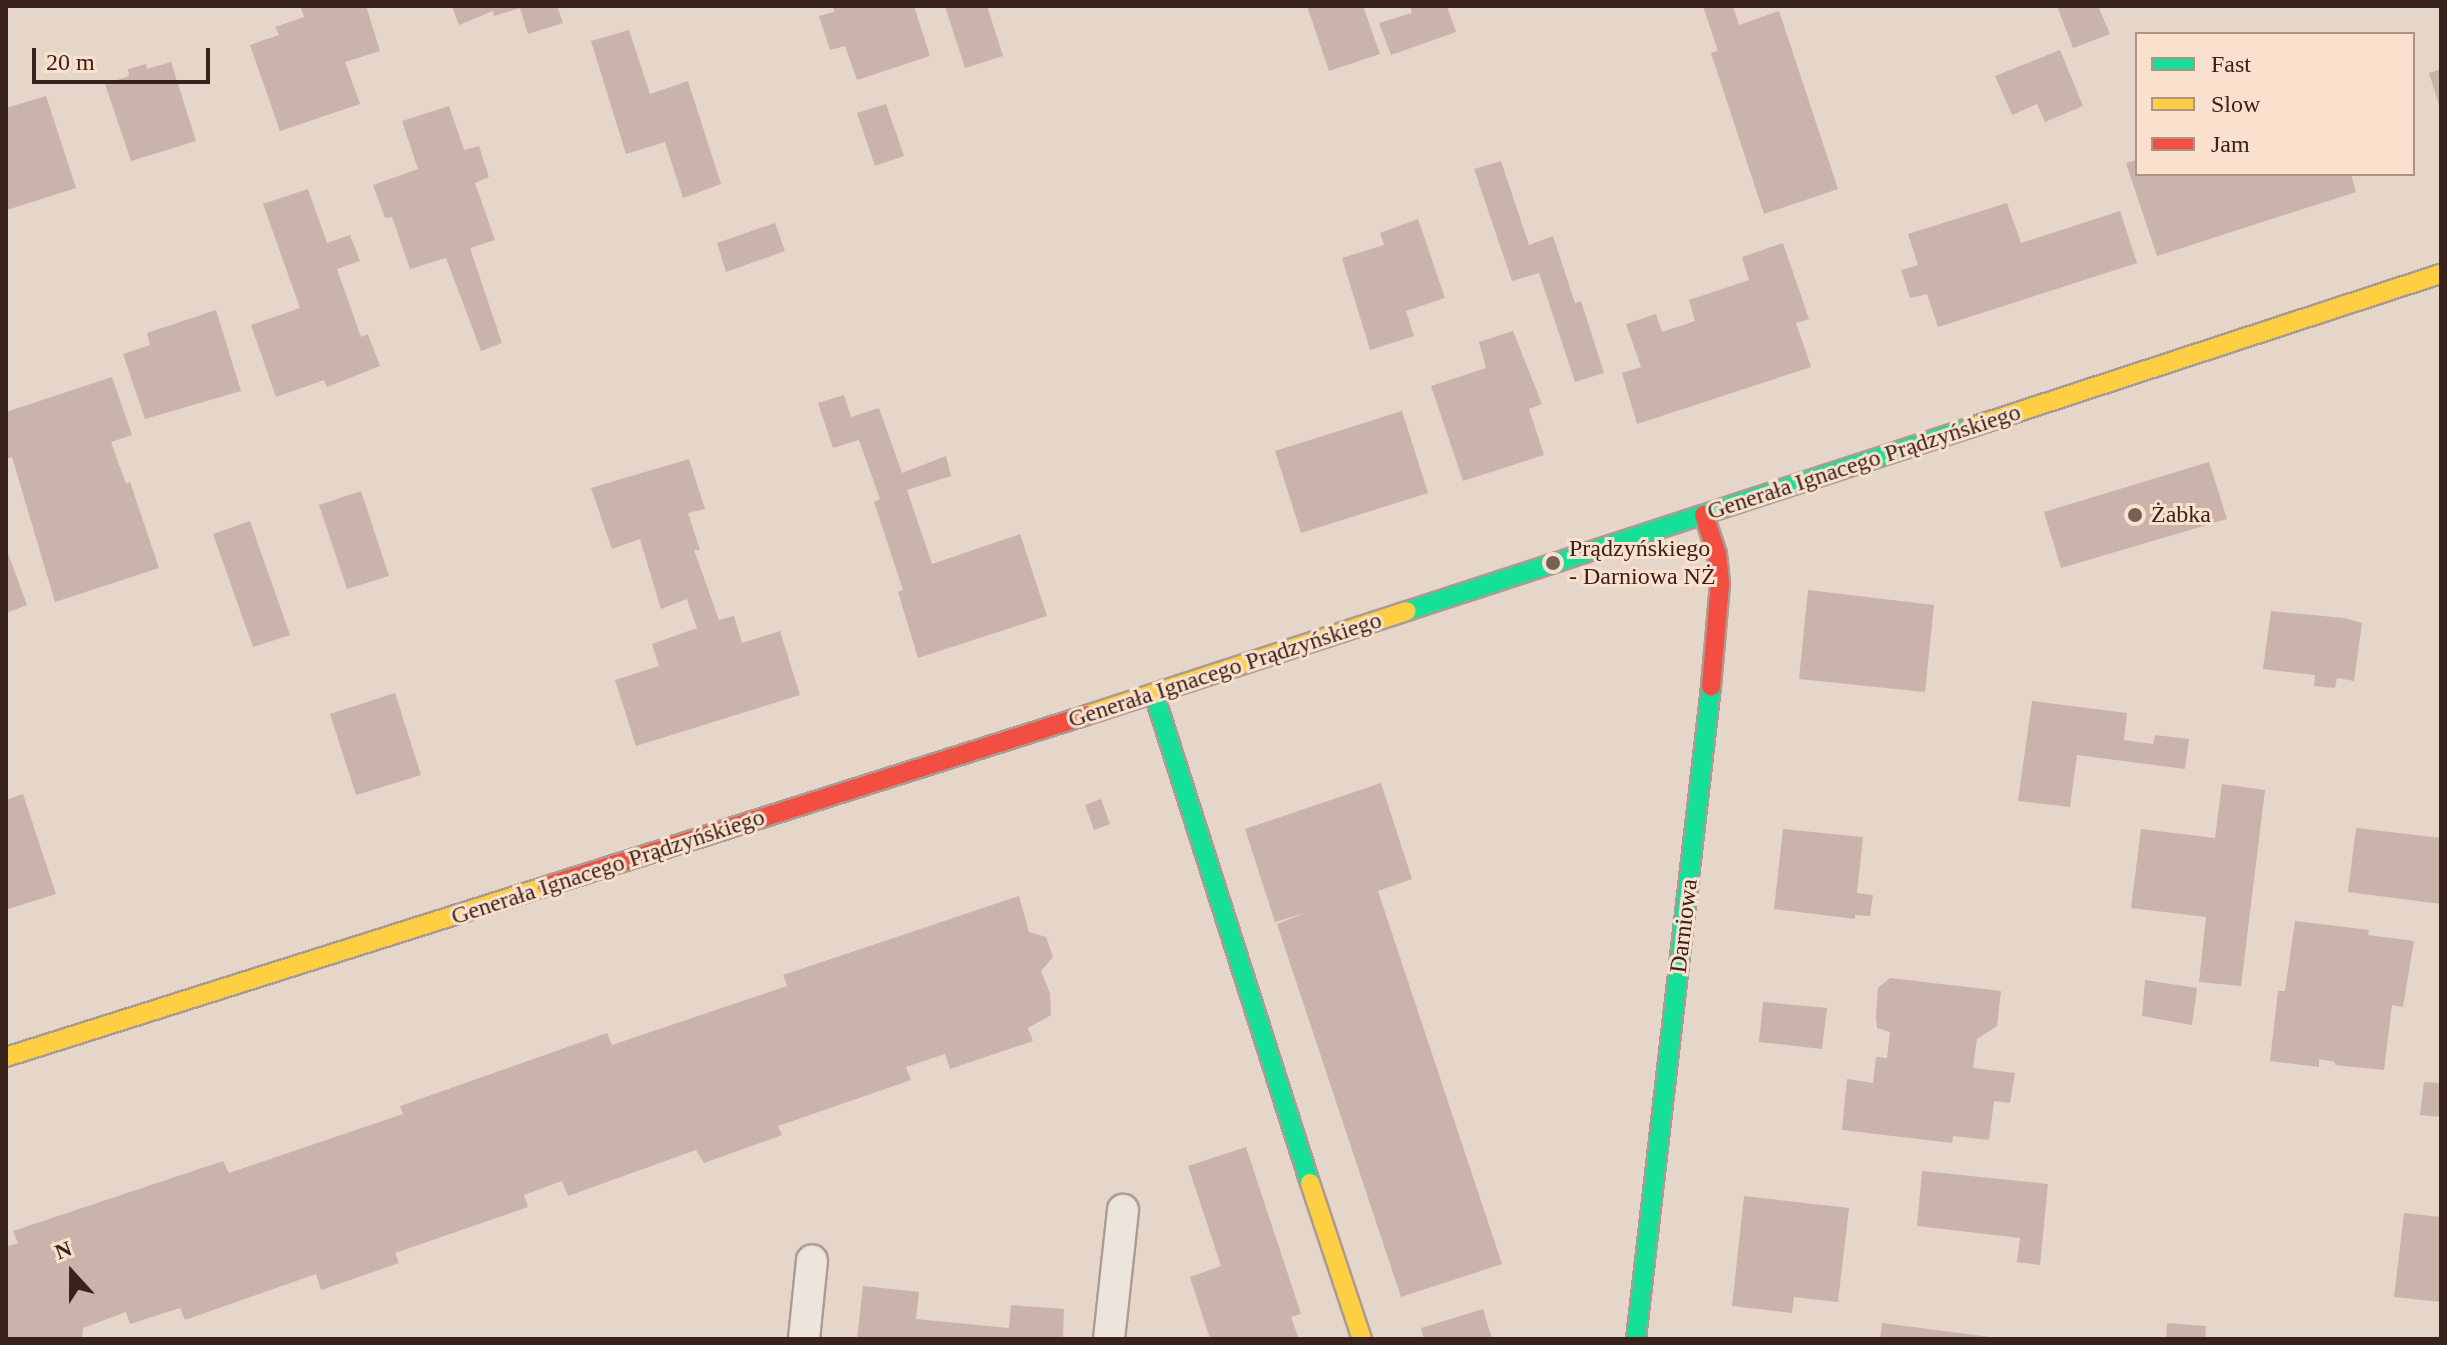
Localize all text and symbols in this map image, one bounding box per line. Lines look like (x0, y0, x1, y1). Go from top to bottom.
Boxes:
scale bar (36, 32, 214, 82)
legend (2135, 32, 2415, 176)
text: 20 m (46, 49, 95, 75)
text: Fast (2211, 51, 2251, 77)
text: Slow (2211, 91, 2260, 117)
text: Jam (2211, 131, 2250, 157)
street label: Generała Ignacego Prądzyńskiego (1704, 398, 2024, 526)
place label: Żabka (2151, 501, 2211, 529)
marker: Żabka (2126, 506, 2144, 524)
place label: Prądzyńskiego - Darniowa NŻ (1569, 535, 1716, 591)
marker: Prądzyńskiego - Darniowa NŻ (1544, 554, 1562, 572)
street label: Generała Ignacego Prądzyńskiego (1065, 606, 1385, 734)
street label: Generała Ignacego Prądzyńskiego (448, 803, 768, 931)
street label: Darniowa (1664, 877, 1704, 975)
north arrow (32, 1233, 112, 1313)
text: N (51, 1236, 75, 1265)

